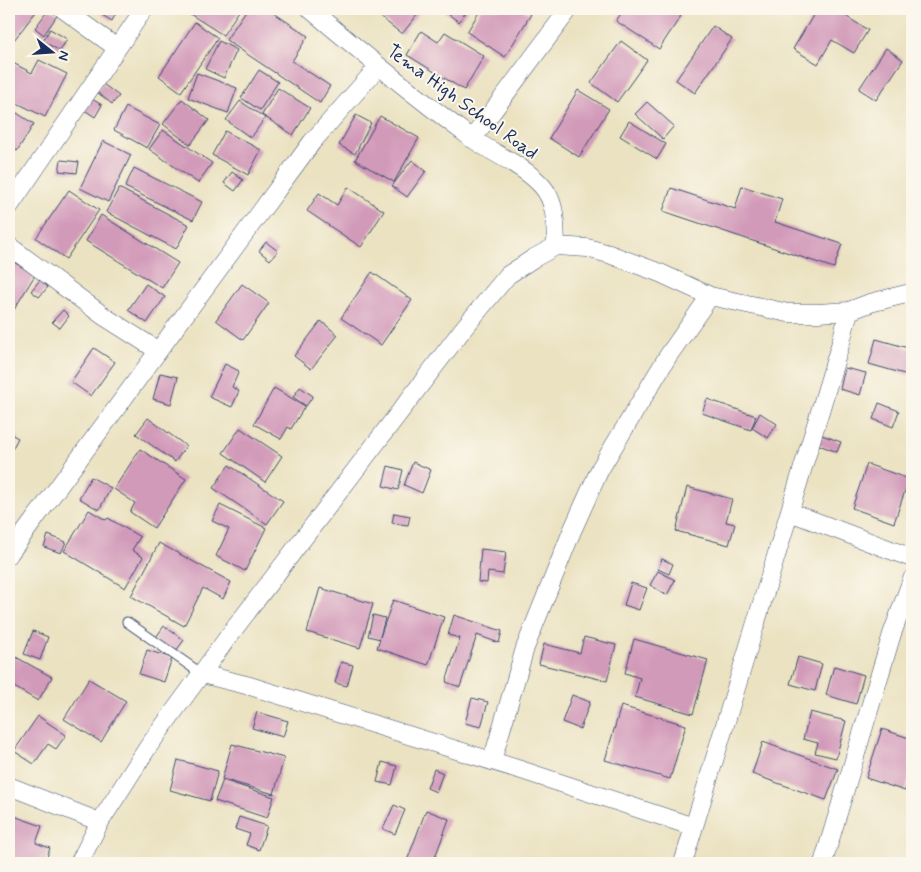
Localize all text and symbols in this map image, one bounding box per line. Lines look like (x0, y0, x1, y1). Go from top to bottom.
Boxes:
north arrow (28, 28, 78, 78)
street label: Tema High School Road (381, 39, 543, 167)
text: N (54, 48, 73, 63)

